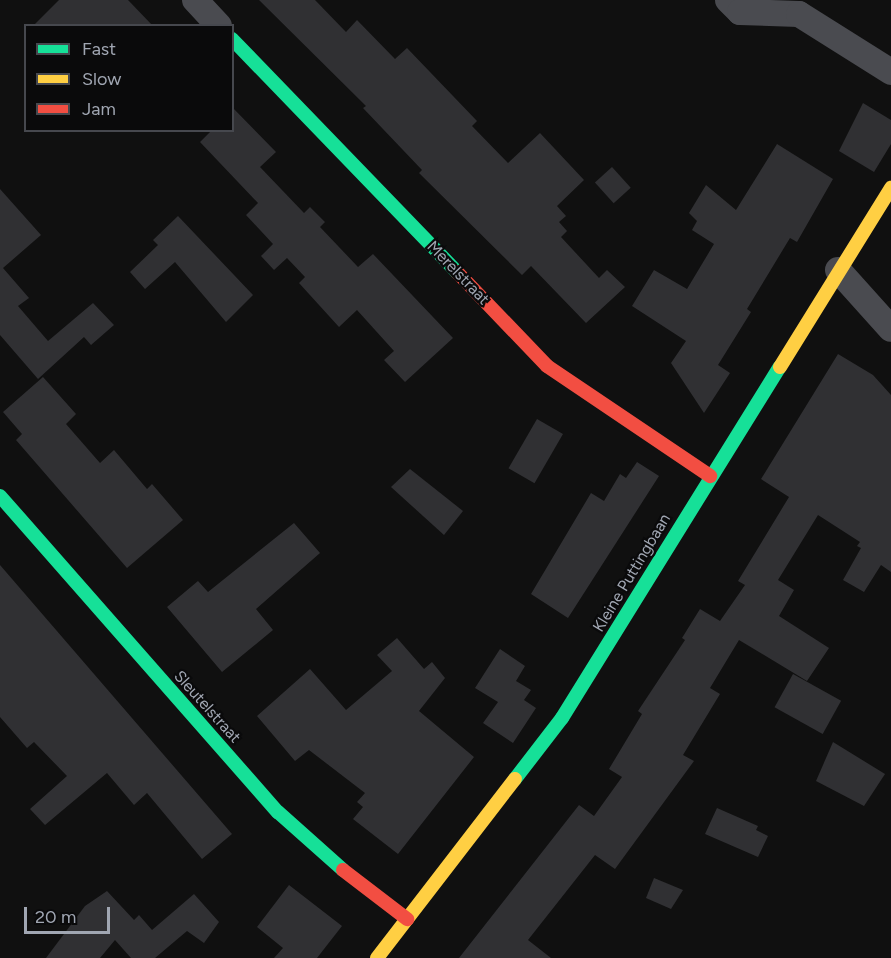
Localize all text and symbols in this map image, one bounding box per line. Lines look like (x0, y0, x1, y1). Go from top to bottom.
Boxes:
legend (24, 24, 234, 132)
text: Fast (82, 38, 116, 60)
text: Slow (82, 68, 121, 90)
text: Jam (82, 98, 116, 120)
street label: Merelstraat (423, 237, 493, 309)
street label: Kleine Puttingbaan (589, 511, 675, 635)
street label: Sleutelstraat (170, 667, 244, 747)
scale bar (27, 895, 112, 933)
text: 20 m (35, 906, 76, 928)

